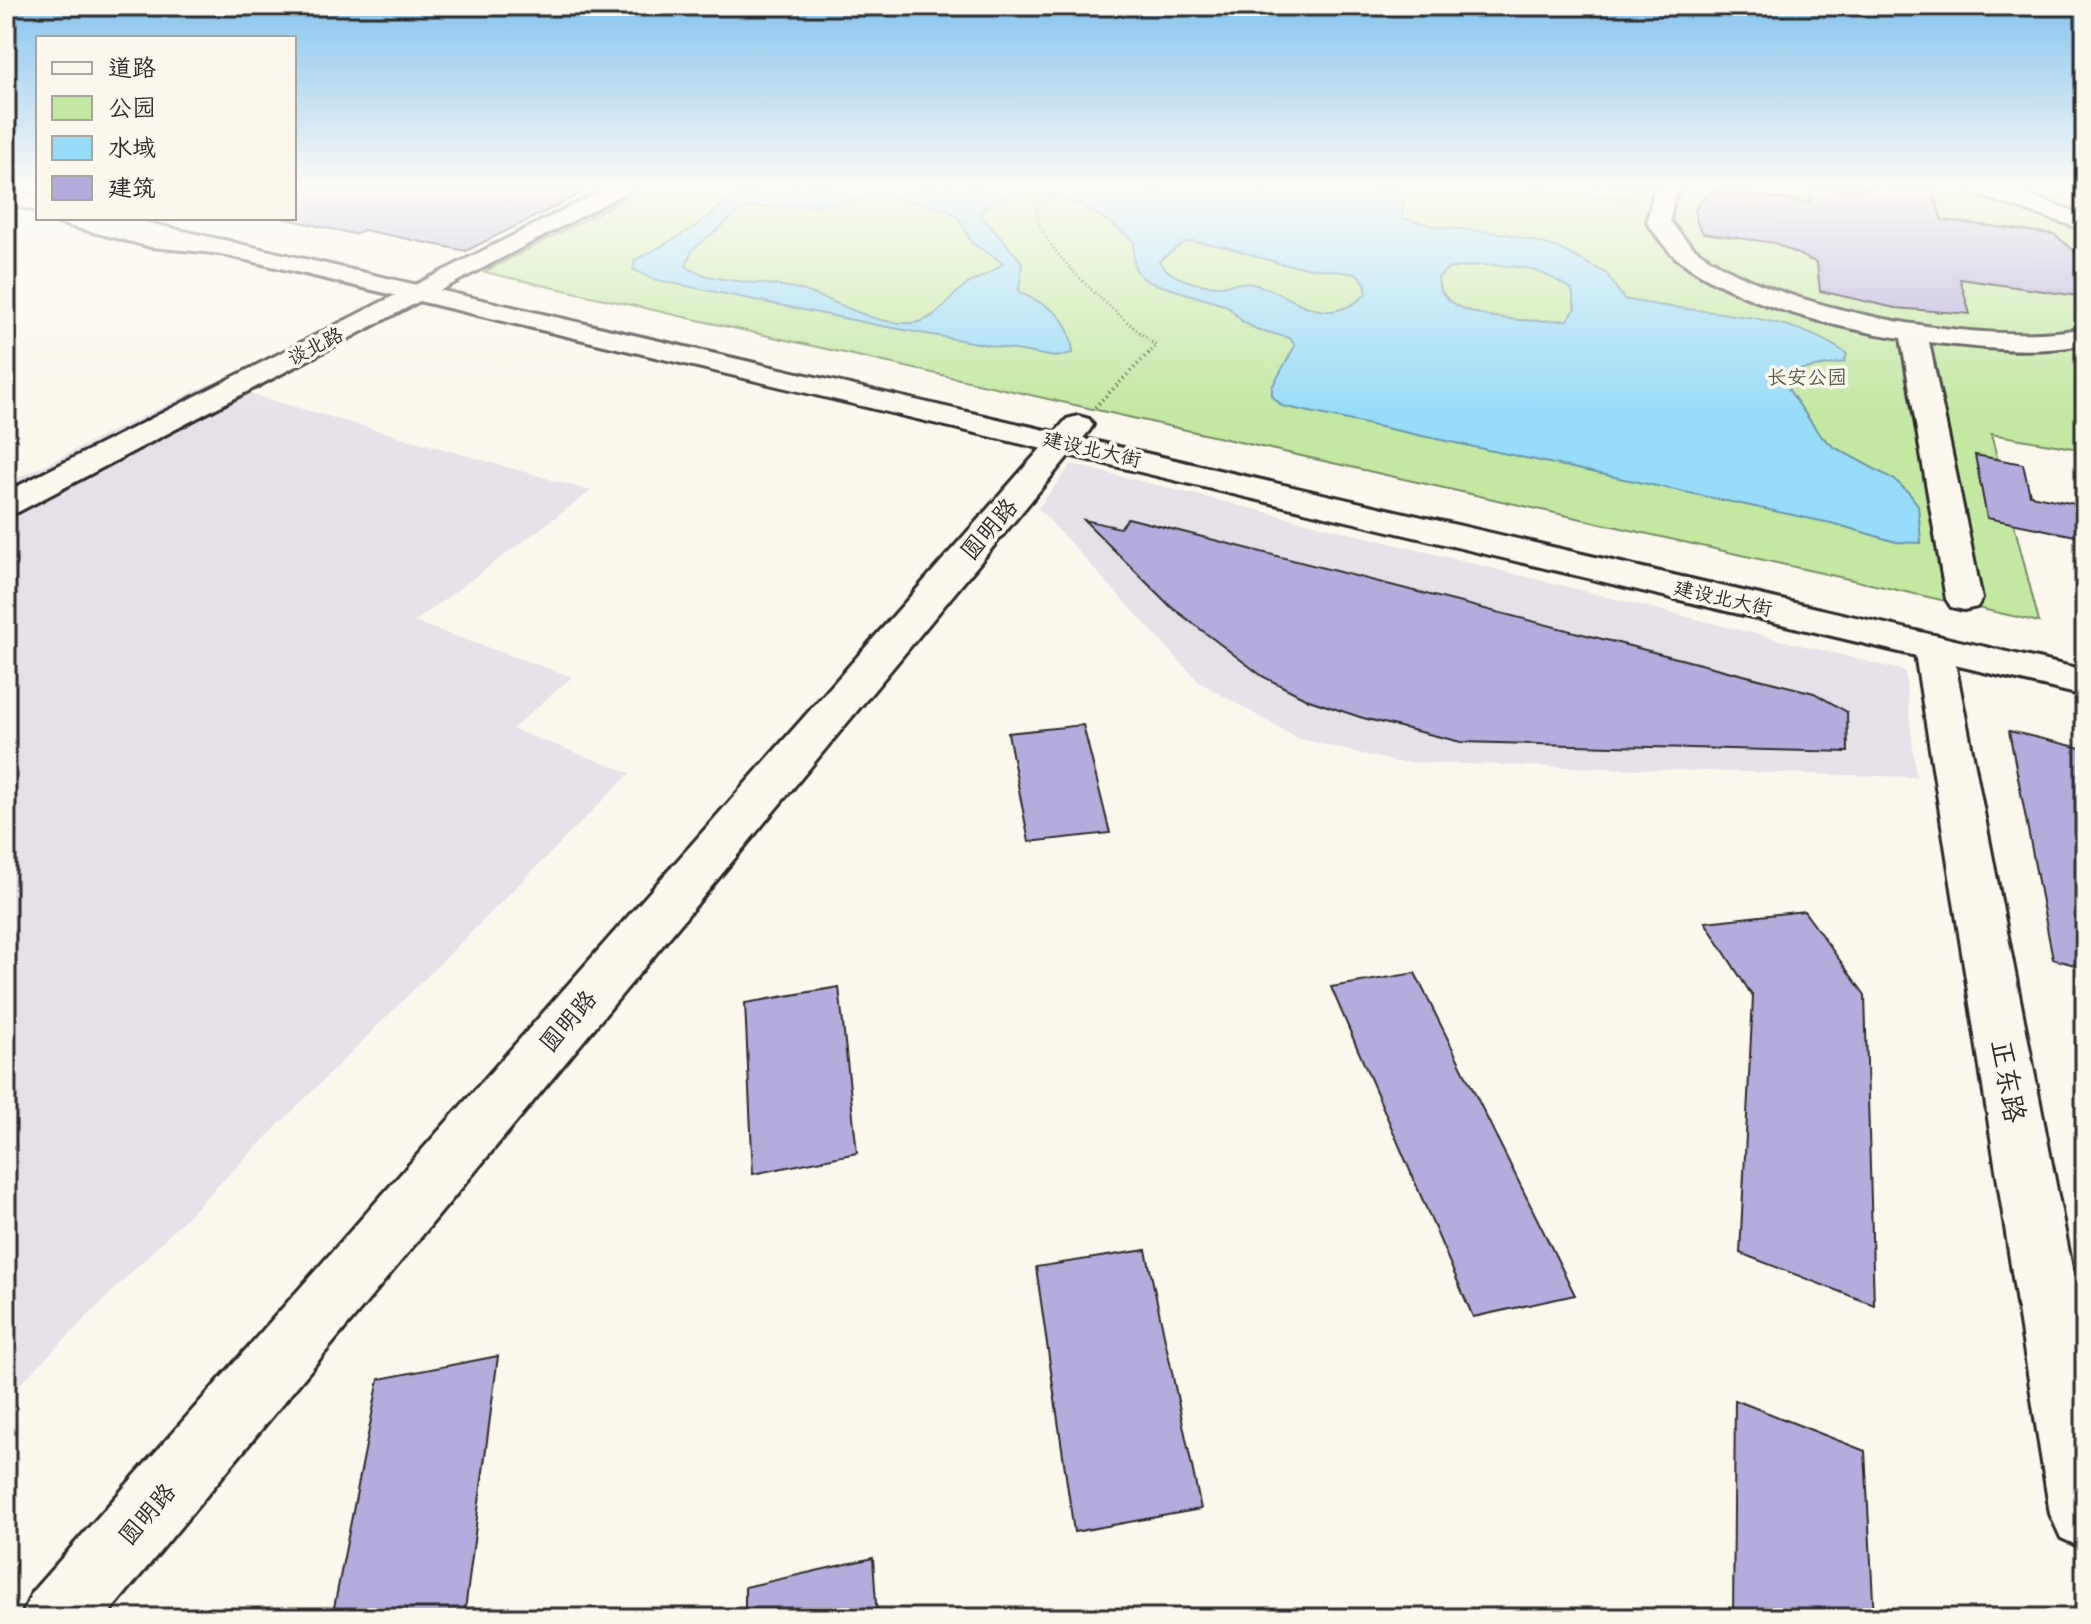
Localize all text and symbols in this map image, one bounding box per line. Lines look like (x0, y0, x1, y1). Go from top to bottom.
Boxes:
legend (36, 36, 296, 220)
text: 道路 (108, 52, 156, 84)
text: 公园 (108, 92, 156, 124)
text: 水域 (108, 132, 156, 164)
text: 建筑 (108, 172, 156, 204)
street label: 谈北路 (282, 320, 349, 371)
park label: 长安公园 (1767, 364, 1847, 390)
street label: 建设北大街 (1040, 425, 1144, 473)
street label: 圆明路 (953, 491, 1025, 567)
street label: 建设北大街 (1671, 574, 1775, 622)
street label: 圆明路 (532, 983, 604, 1059)
street label: 正东路 (1983, 1036, 2035, 1126)
street label: 圆明路 (111, 1476, 183, 1552)

